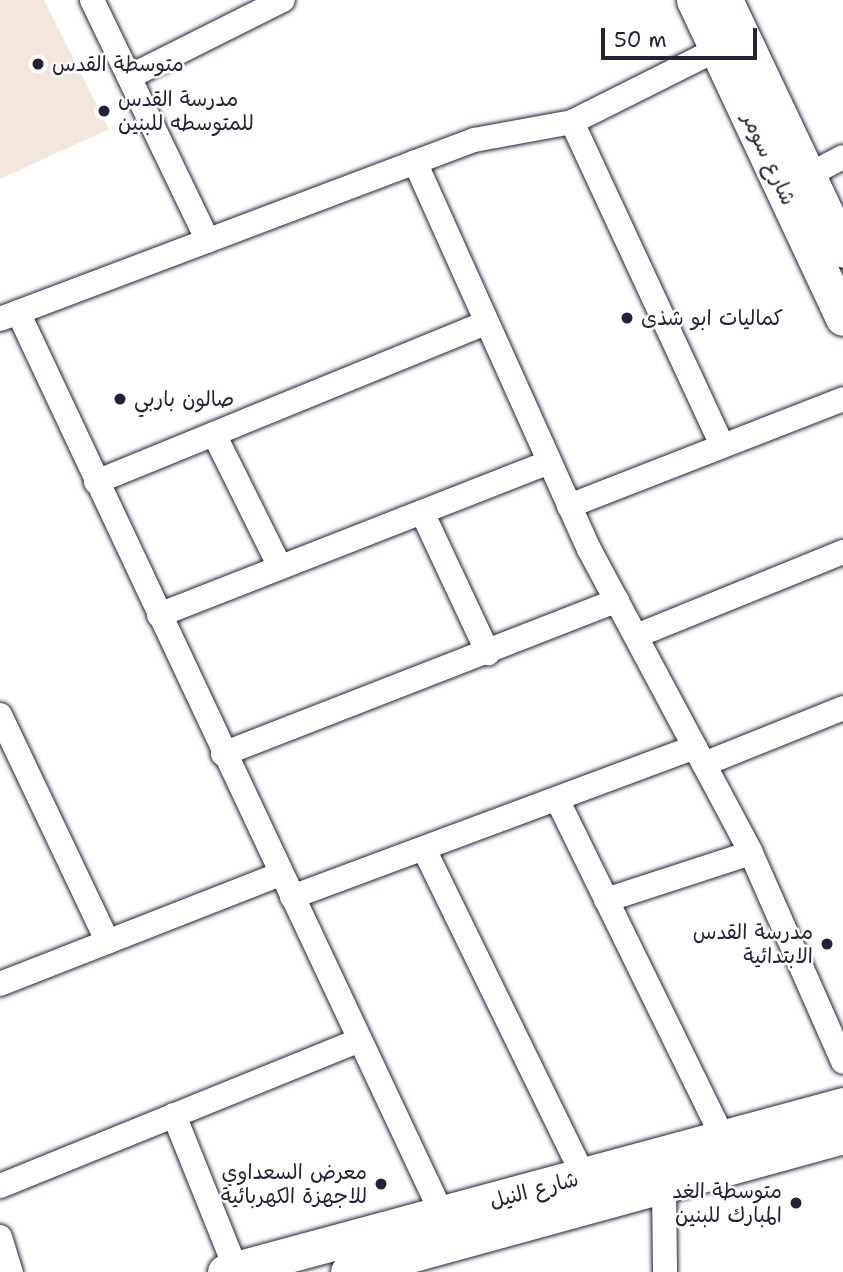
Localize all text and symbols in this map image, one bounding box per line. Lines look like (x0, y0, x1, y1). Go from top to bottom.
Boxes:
scale bar (605, 14, 761, 58)
text: 50 m (614, 26, 667, 54)
place label: متوسطة القدس (52, 51, 184, 77)
marker: متوسطة القدس (30, 56, 46, 72)
place label: مدرسة القدس للمتوسطه للبنين (118, 86, 254, 136)
marker: مدرسة القدس للمتوسطه للبنين (96, 103, 112, 119)
street label: شارع سومر (737, 109, 801, 209)
place label: كماليات ابو شذى (641, 305, 783, 331)
marker: كماليات ابو شذى (619, 310, 635, 326)
place label: صالون باربي (134, 386, 234, 412)
marker: صالون باربي (112, 391, 128, 407)
place label: مدرسة القدس الابتدائية (693, 919, 813, 969)
marker: مدرسة القدس الابتدائية (819, 936, 835, 952)
place label: معرض السعداوي للاجهزة الكهربائية (221, 1159, 367, 1209)
street label: شارع النيل (487, 1166, 581, 1214)
marker: معرض السعداوي للاجهزة الكهربائية (373, 1176, 389, 1192)
place label: متوسطة الغد المبارك للبنين (672, 1178, 782, 1228)
marker: متوسطة الغد المبارك للبنين (788, 1195, 804, 1211)

